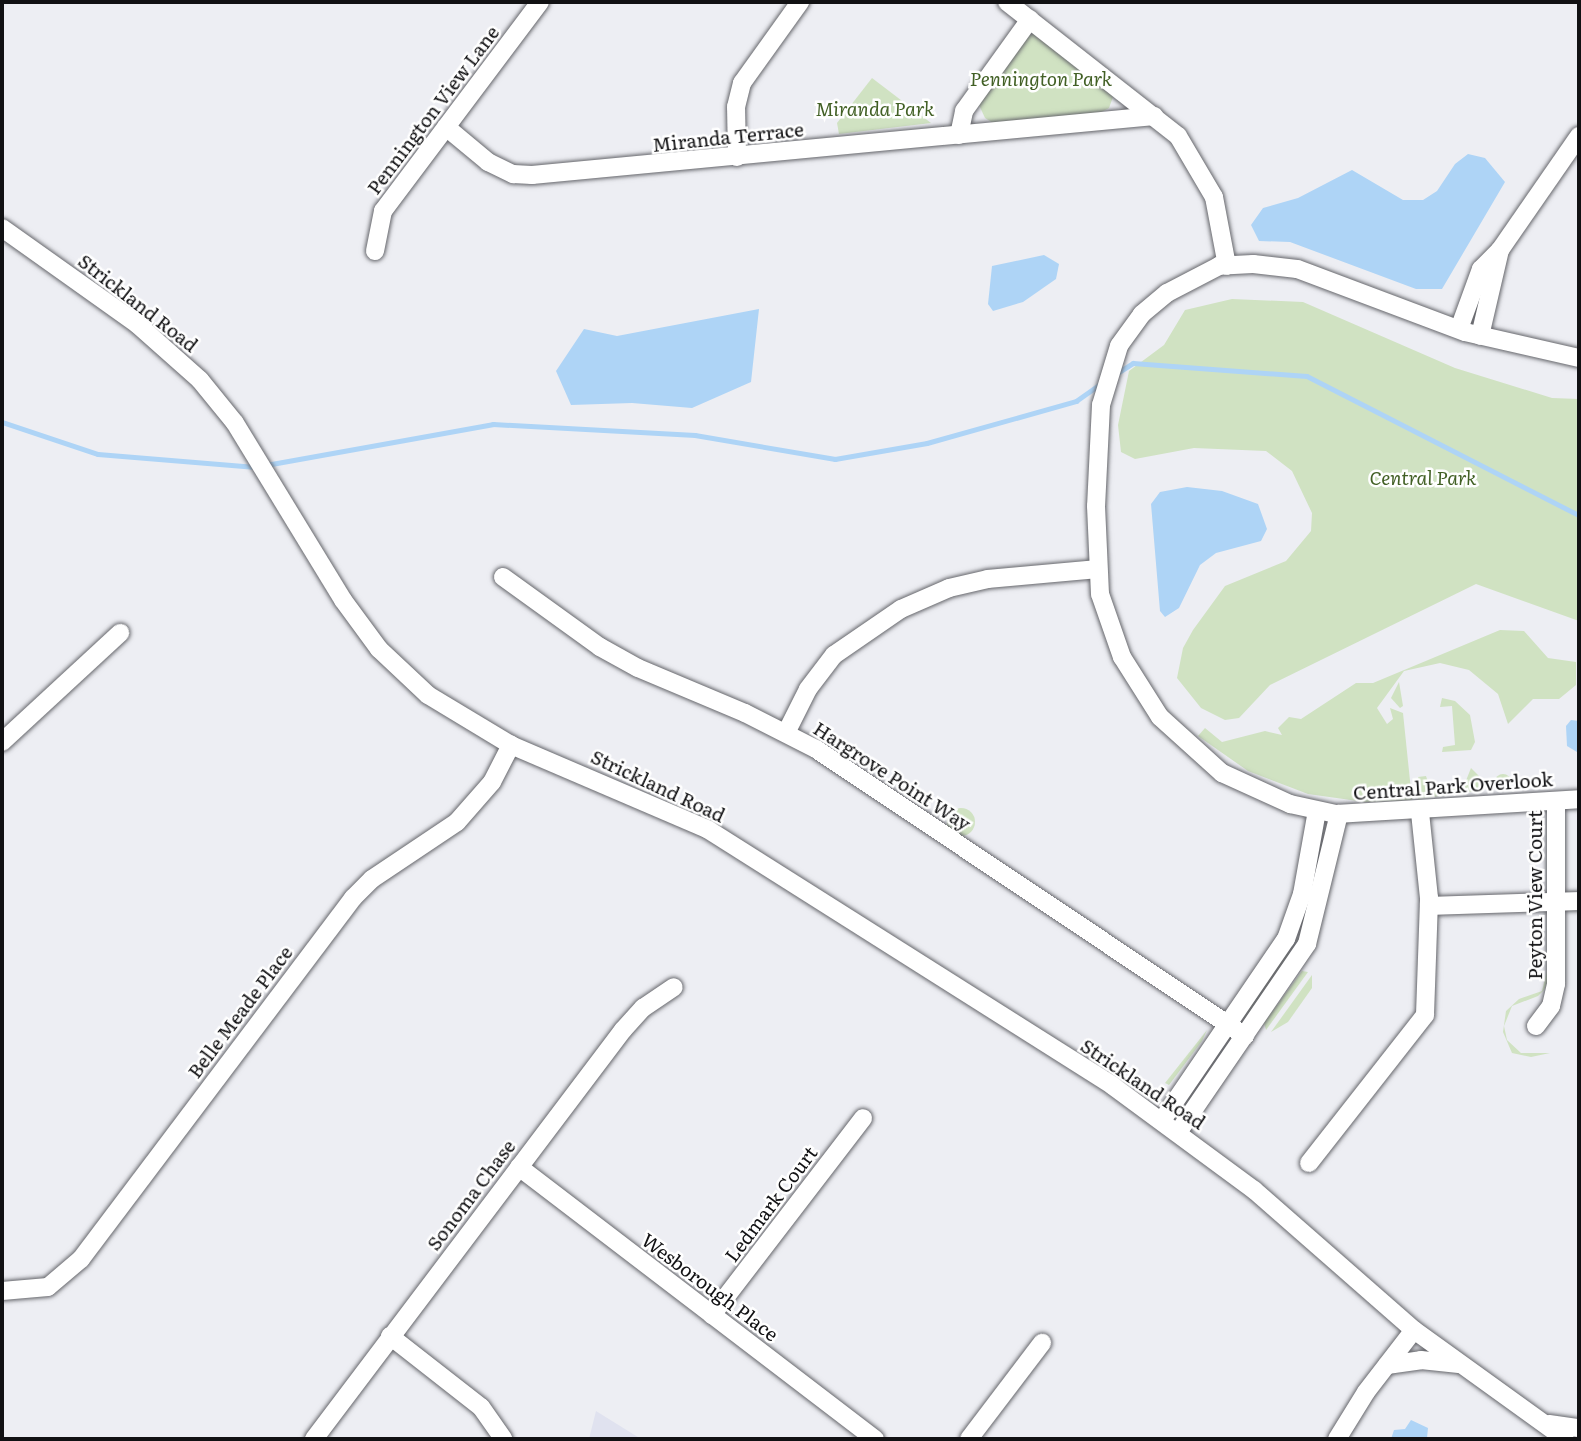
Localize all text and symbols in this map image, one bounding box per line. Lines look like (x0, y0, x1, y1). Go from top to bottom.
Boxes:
street label: Pennington View Lane (362, 21, 504, 199)
park label: Pennington Park (970, 68, 1112, 90)
park label: Miranda Park (816, 98, 934, 120)
street label: Miranda Terrace (651, 118, 805, 156)
street label: Strickland Road (74, 249, 202, 357)
park label: Central Park (1369, 467, 1477, 489)
street label: Hargrove Point Way (809, 717, 975, 835)
street label: Strickland Road (587, 745, 729, 827)
street label: Central Park Overlook (1352, 768, 1554, 804)
street label: Peyton View Court (1524, 810, 1546, 980)
street label: Belle Meade Place (183, 942, 297, 1082)
street label: Strickland Road (1076, 1034, 1210, 1134)
street label: Sonoma Chase (422, 1135, 520, 1255)
street label: Ledmark Court (720, 1142, 822, 1266)
street label: Wesborough Place (637, 1228, 783, 1346)

